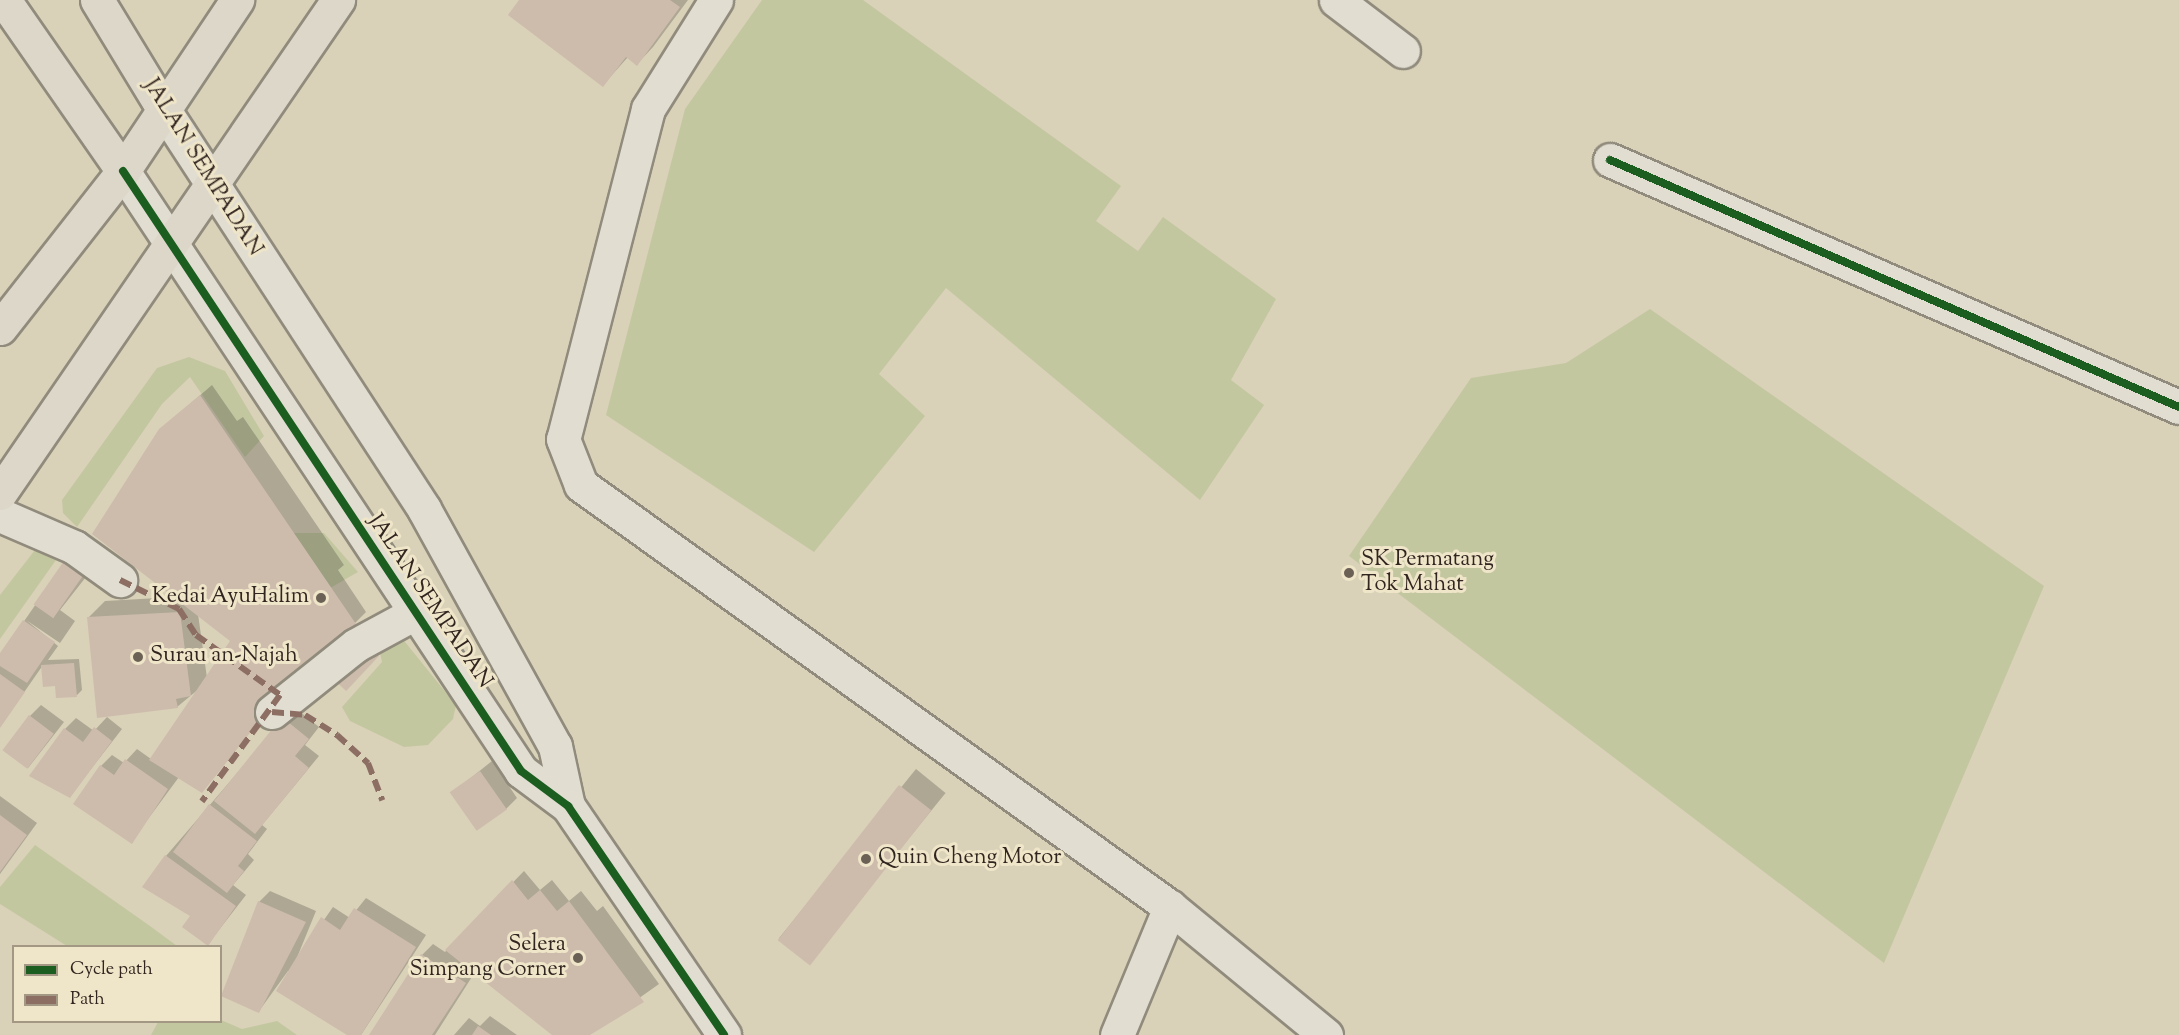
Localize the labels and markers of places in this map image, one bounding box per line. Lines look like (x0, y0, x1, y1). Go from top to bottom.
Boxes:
place label: SK Permatang Tok Mahat (1361, 547, 1494, 598)
marker: SK Permatang Tok Mahat (1342, 566, 1356, 580)
place label: Kedai AyuHalim (152, 585, 309, 611)
marker: Kedai AyuHalim (314, 591, 328, 605)
place label: Surau an-Najah (150, 644, 298, 670)
marker: Surau an-Najah (131, 650, 145, 664)
place label: Quin Cheng Motor (878, 846, 1062, 872)
marker: Quin Cheng Motor (859, 852, 873, 866)
place label: Selera Simpang Corner (409, 932, 566, 984)
marker: Selera Simpang Corner (571, 951, 585, 965)

